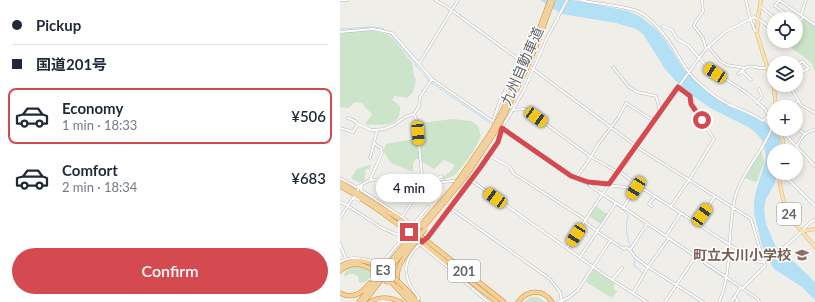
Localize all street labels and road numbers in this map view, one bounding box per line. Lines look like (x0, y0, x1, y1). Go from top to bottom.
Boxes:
street label: 九州自動車道 (497, 24, 546, 108)
road number: 24 (777, 203, 801, 225)
road number: E3 (371, 259, 395, 281)
road number: 201 (448, 260, 480, 282)

